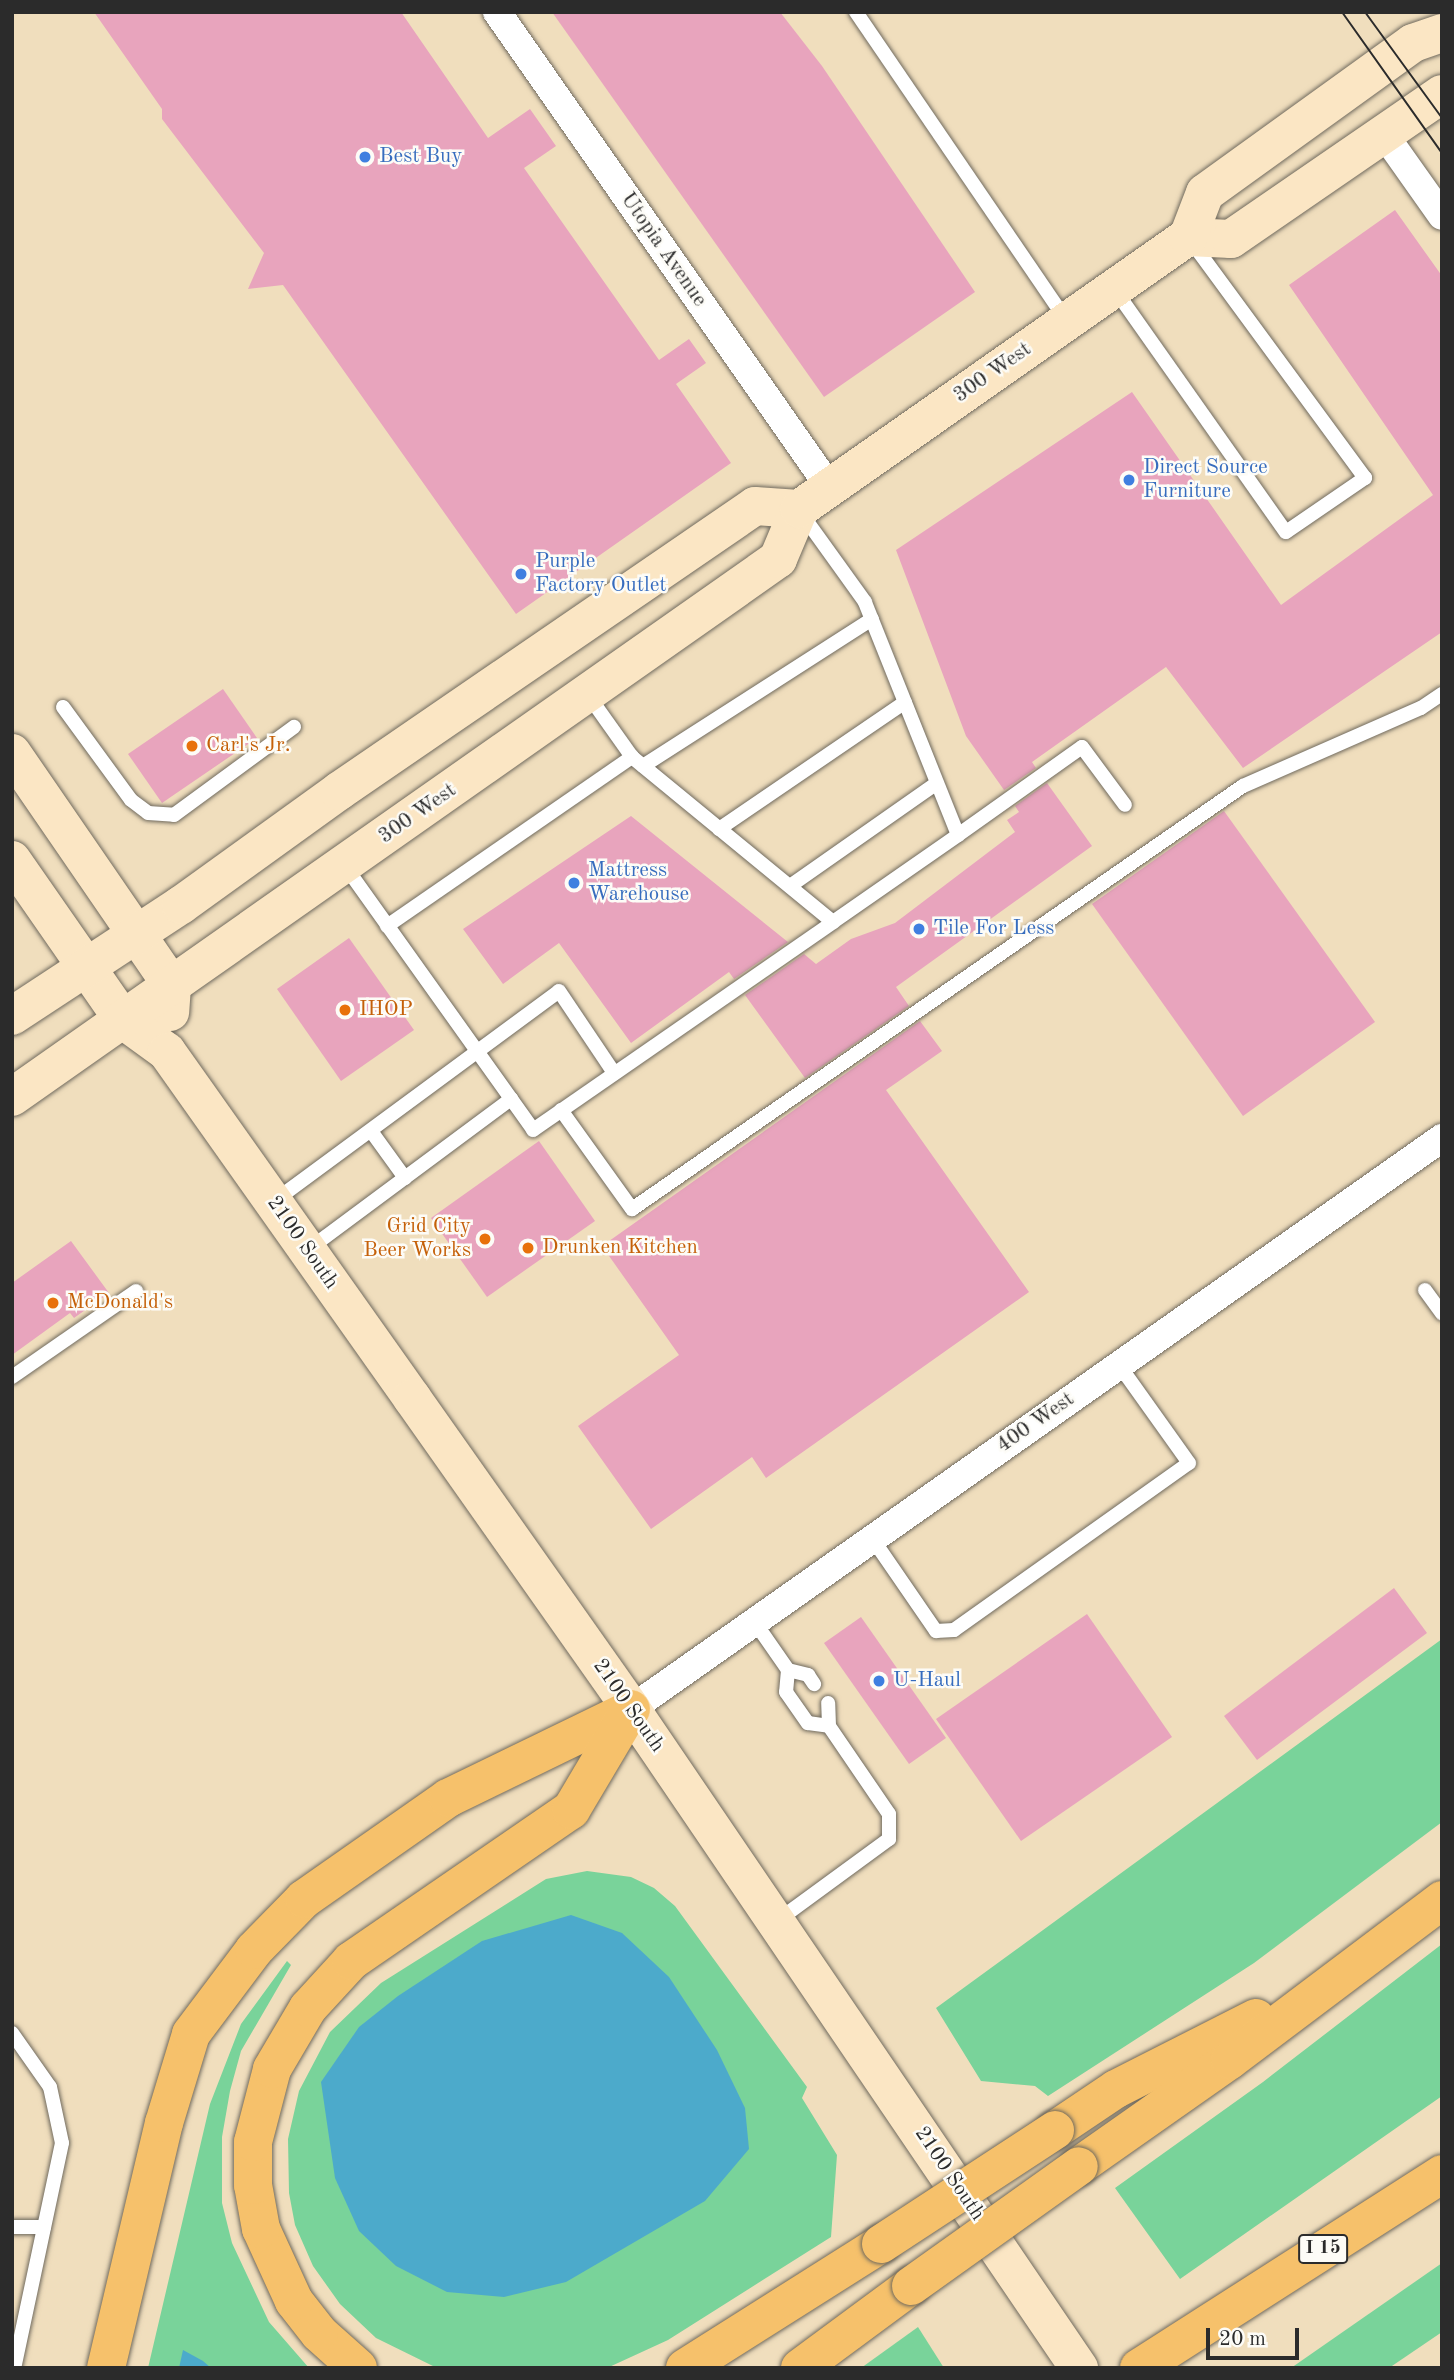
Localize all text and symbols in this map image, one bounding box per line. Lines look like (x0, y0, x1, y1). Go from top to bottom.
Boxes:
place label: Best Buy (379, 144, 462, 170)
marker: Best Buy (357, 149, 373, 165)
street label: Utopia Avenue (614, 188, 712, 312)
street label: 300 West (949, 337, 1037, 409)
place label: Direct Source Furniture (1143, 455, 1268, 505)
marker: Direct Source Furniture (1121, 472, 1137, 488)
place label: Purple Factory Outlet (535, 549, 667, 599)
marker: Purple Factory Outlet (513, 566, 529, 582)
place label: Carl's Jr. (206, 733, 291, 759)
marker: Carl's Jr. (184, 738, 200, 754)
street label: 300 West (374, 778, 462, 850)
place label: Mattress Warehouse (588, 858, 689, 908)
marker: Mattress Warehouse (566, 875, 582, 891)
place label: Tile For Less (933, 916, 1054, 942)
marker: Tile For Less (911, 921, 927, 937)
place label: IHOP (359, 997, 413, 1023)
marker: IHOP (337, 1002, 353, 1018)
street label: 2100 South (261, 1192, 343, 1294)
place label: Grid City Beer Works (363, 1214, 471, 1264)
marker: Grid City Beer Works (477, 1231, 493, 1247)
place label: Drunken Kitchen (542, 1235, 698, 1261)
marker: Drunken Kitchen (520, 1240, 536, 1256)
place label: McDonald's (67, 1290, 173, 1316)
marker: McDonald's (45, 1295, 61, 1311)
street label: 400 West (992, 1387, 1080, 1459)
street label: 2100 South (587, 1655, 669, 1757)
place label: U-Haul (893, 1668, 961, 1694)
marker: U-Haul (871, 1673, 887, 1689)
street label: 2100 South (908, 2122, 990, 2226)
road number: I 15 (1297, 2234, 1349, 2264)
scale bar (1209, 2314, 1302, 2358)
text: 20 m (1219, 2329, 1266, 2350)

